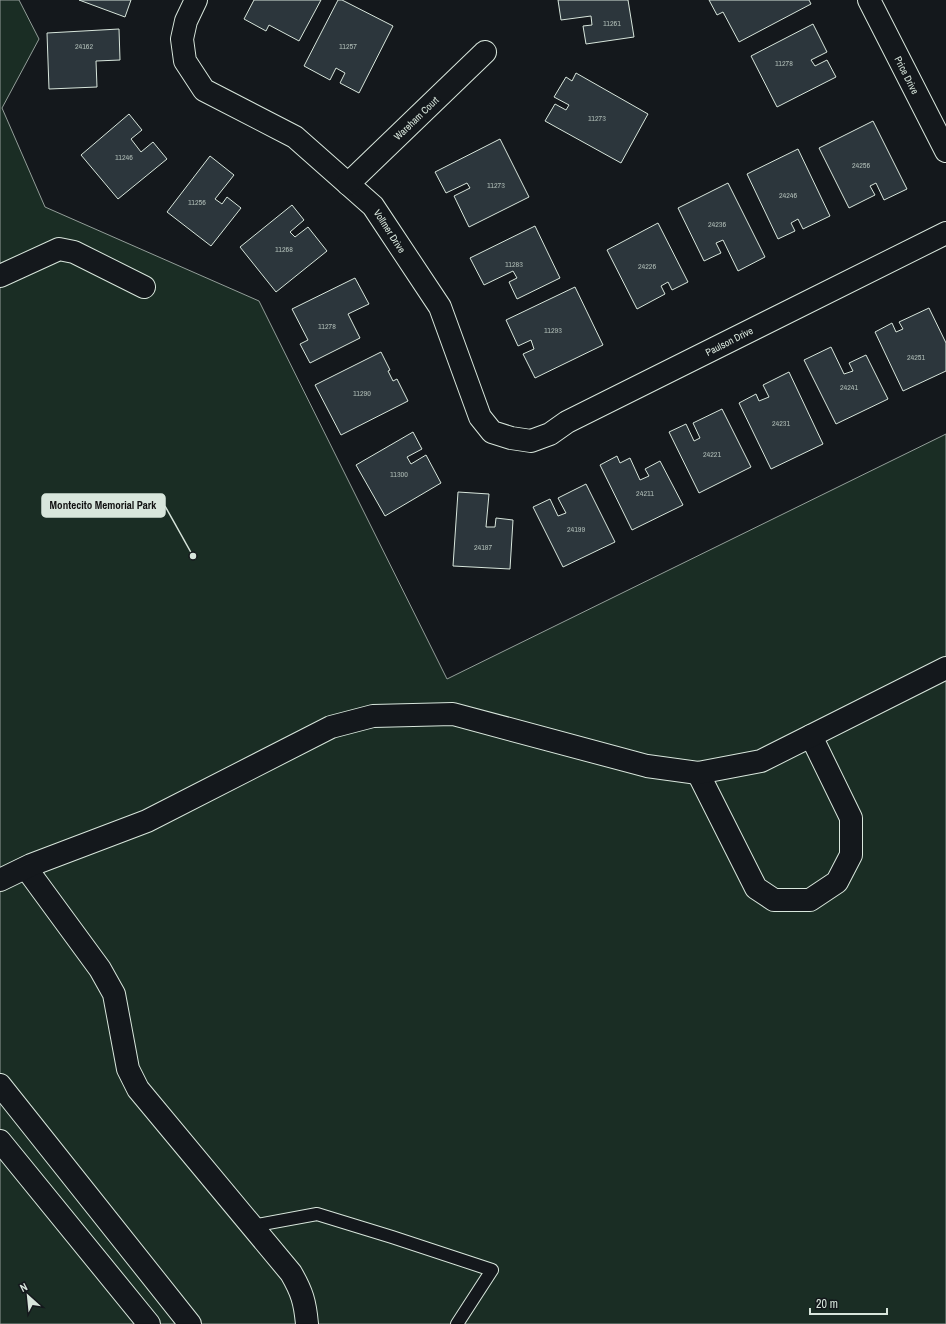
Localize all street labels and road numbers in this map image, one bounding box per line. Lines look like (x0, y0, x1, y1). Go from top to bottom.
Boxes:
street label: Price Drive (891, 54, 922, 97)
street label: Wareham Court (391, 93, 442, 143)
street label: Vollmer Drive (371, 207, 409, 256)
street label: Paulson Drive (703, 324, 756, 359)

